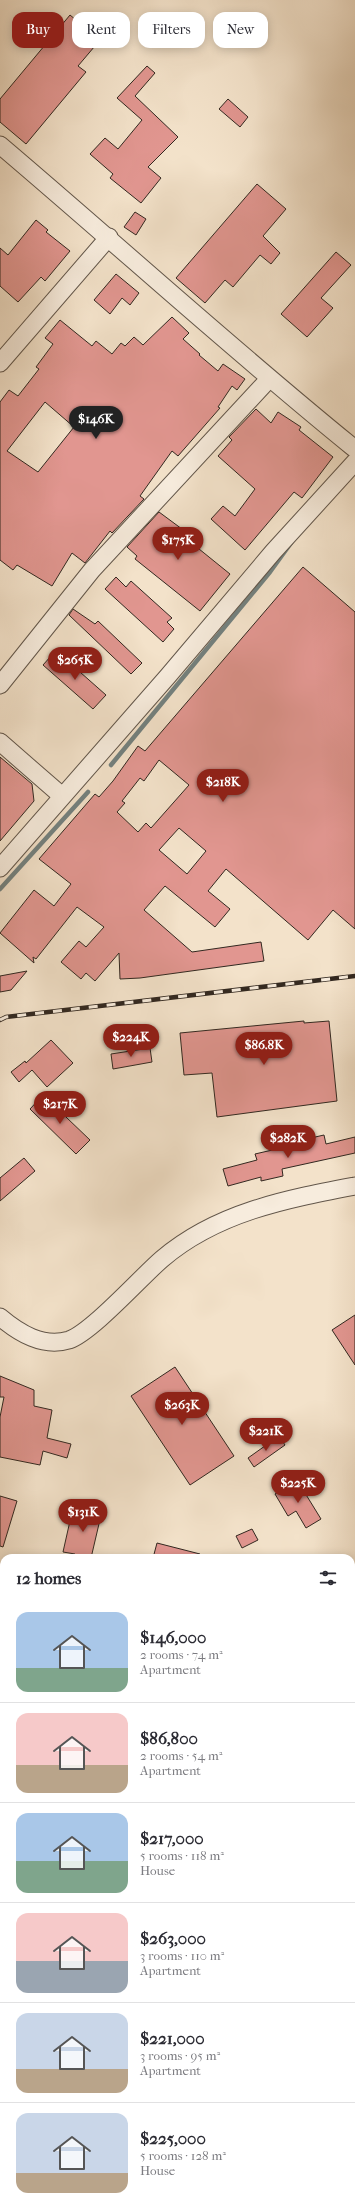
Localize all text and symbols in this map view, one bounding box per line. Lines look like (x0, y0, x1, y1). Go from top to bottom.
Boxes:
chip: Buy (12, 12, 64, 48)
chip: Rent (72, 12, 130, 48)
chip: Filters (138, 12, 205, 48)
chip: New (213, 12, 268, 48)
pin: $146K (68, 406, 124, 440)
text: $146K (78, 411, 114, 426)
pin: $175K (150, 527, 206, 561)
text: $175K (161, 532, 195, 547)
pin: $265K (47, 647, 103, 681)
text: $265K (57, 652, 93, 667)
pin: $218K (195, 769, 251, 803)
text: $218K (206, 774, 240, 789)
pin: $224K (103, 1024, 159, 1058)
text: $224K (112, 1029, 150, 1044)
pin: $86.8K (231, 1032, 297, 1066)
text: $86.8K (244, 1037, 284, 1052)
pin: $217K (32, 1091, 88, 1125)
text: $217K (43, 1096, 77, 1111)
pin: $282K (260, 1125, 316, 1159)
text: $282K (270, 1130, 306, 1145)
pin: $263K (154, 1392, 210, 1426)
text: $263K (164, 1397, 200, 1412)
pin: $221K (238, 1418, 294, 1452)
text: $221K (249, 1423, 283, 1438)
pin: $225K (270, 1470, 326, 1504)
text: $225K (280, 1475, 316, 1490)
pin: $131K (55, 1499, 111, 1533)
text: $131K (67, 1504, 99, 1519)
icon: filters (317, 1567, 339, 1589)
text: 12 homes (16, 1568, 81, 1588)
text: $146,000 (140, 1627, 206, 1647)
icon: home (48, 1628, 96, 1676)
text: 2 rooms · 74 m² (140, 1647, 223, 1662)
text: Apartment (140, 1662, 201, 1677)
text: $86,800 (140, 1728, 198, 1748)
icon: home (48, 1729, 96, 1777)
text: 2 rooms · 54 m² (140, 1748, 222, 1763)
text: Apartment (140, 1763, 201, 1778)
text: $217,000 (140, 1828, 204, 1848)
icon: home (48, 1829, 96, 1877)
text: 5 rooms · 118 m² (140, 1848, 224, 1863)
text: House (140, 1863, 175, 1878)
text: $263,000 (140, 1928, 206, 1948)
icon: home (48, 1929, 96, 1977)
text: 3 rooms · 110 m² (140, 1948, 224, 1963)
text: Apartment (140, 1963, 201, 1978)
text: $221,000 (140, 2028, 205, 2048)
icon: home (48, 2029, 96, 2077)
text: 3 rooms · 95 m² (140, 2048, 220, 2063)
text: Apartment (140, 2063, 201, 2078)
text: $225,000 (140, 2128, 206, 2148)
icon: home (48, 2129, 96, 2177)
text: 5 rooms · 128 m² (140, 2148, 226, 2163)
text: House (140, 2163, 175, 2178)

